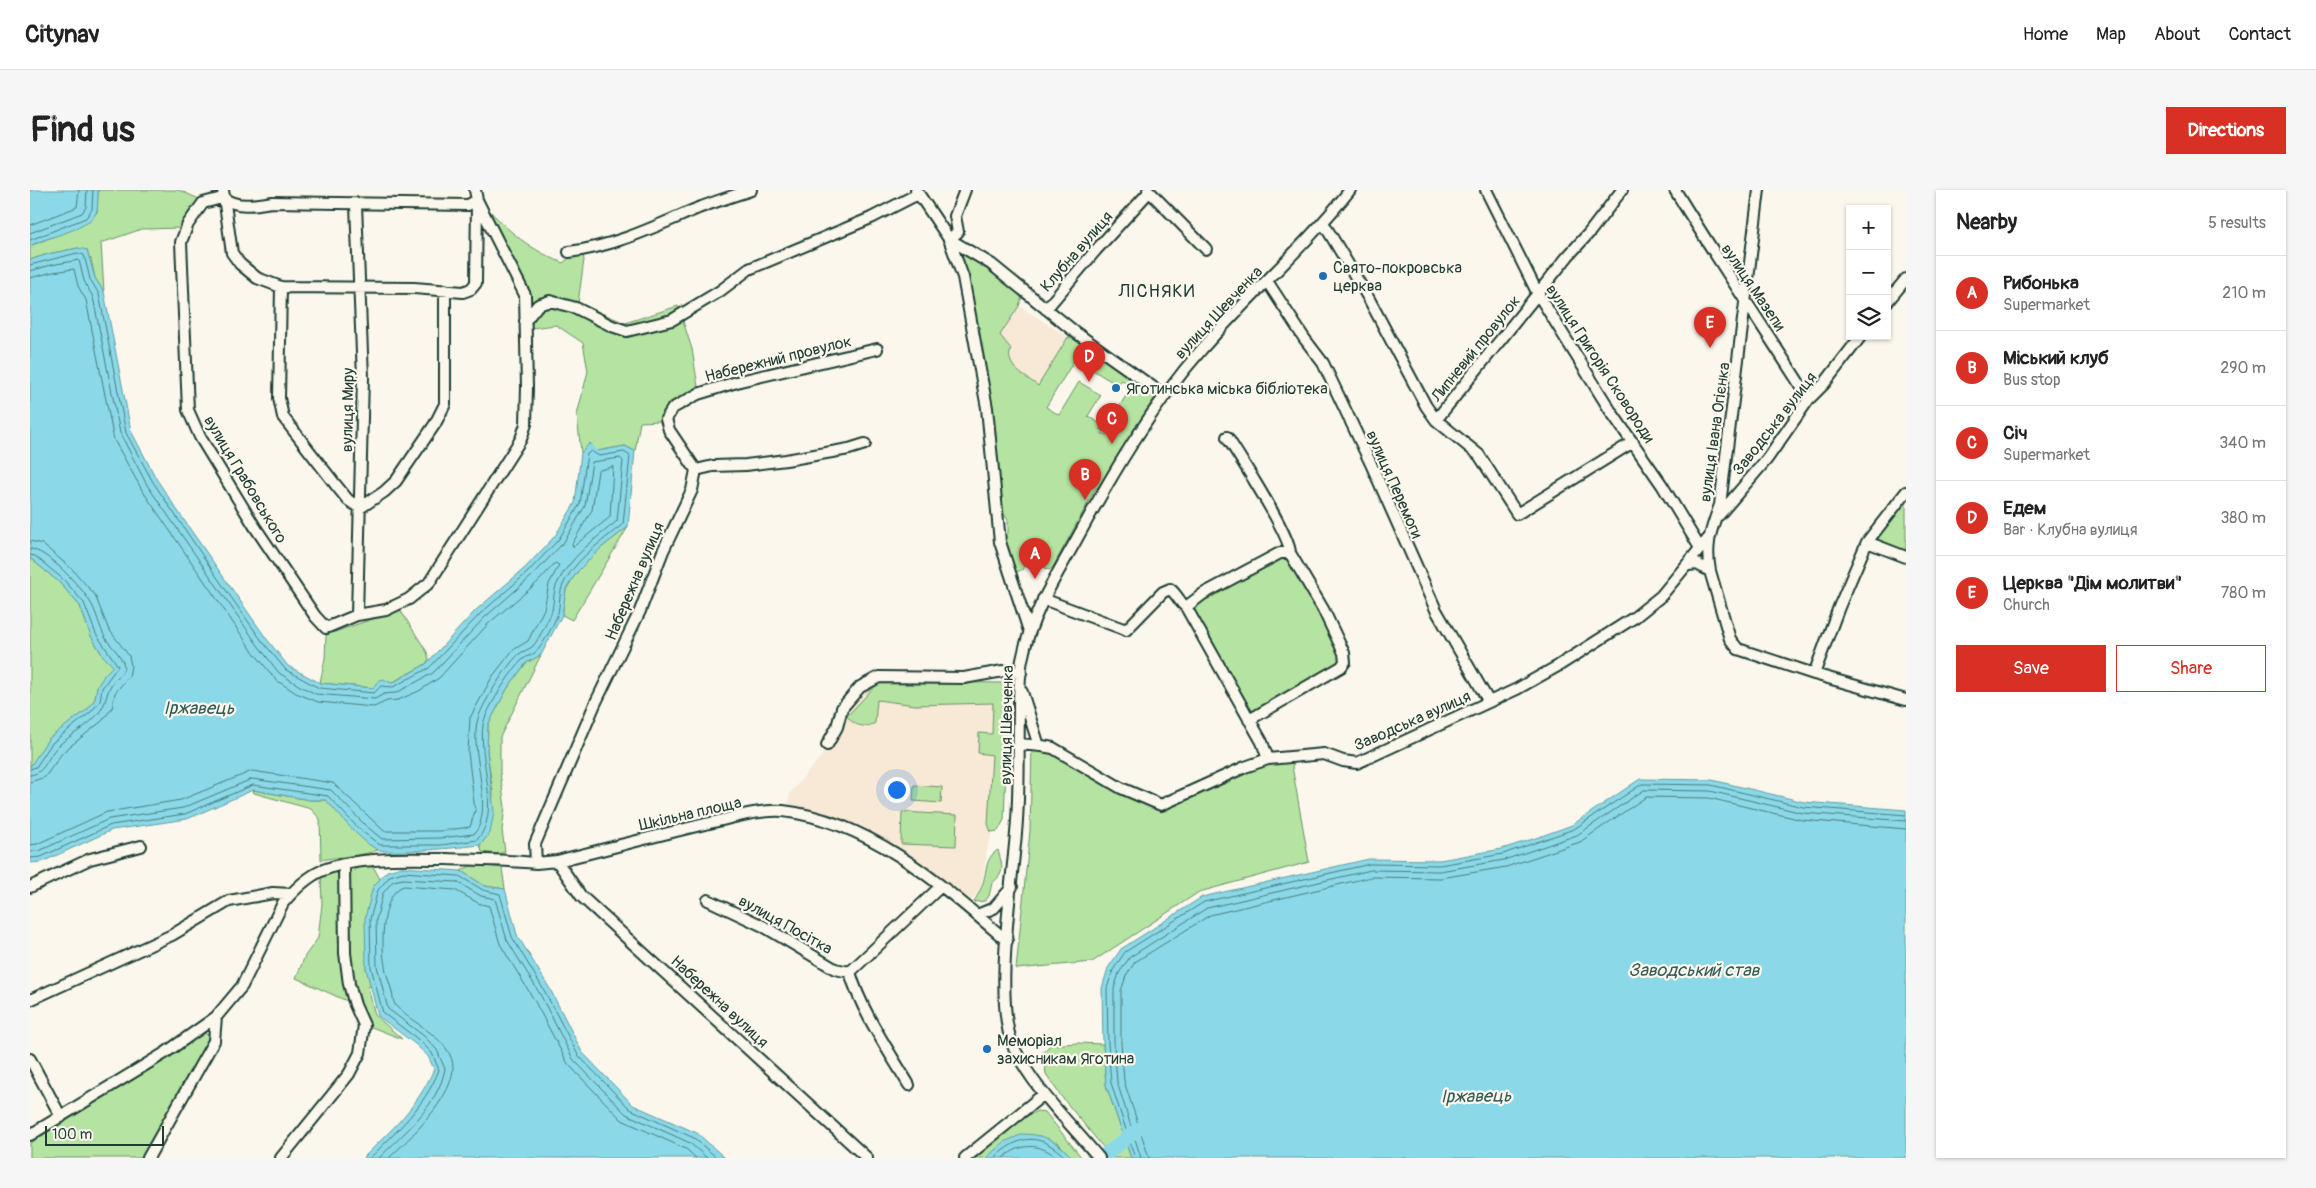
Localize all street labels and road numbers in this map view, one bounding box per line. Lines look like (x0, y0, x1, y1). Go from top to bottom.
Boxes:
street label: Клубна вулиця (1036, 207, 1117, 296)
street label: вулиця Мазепи (1717, 240, 1790, 335)
street label: вулиця Шевченка (1171, 262, 1267, 363)
street label: вулиця Григорія Сковороди (1541, 280, 1659, 447)
street label: Липневий провулок (1426, 291, 1525, 407)
street label: Набережний провулок (703, 331, 854, 387)
street label: вулиця Івана Огієнка (1695, 361, 1735, 503)
street label: вулиця Миру (337, 368, 359, 452)
street label: Заводська вулиця (1728, 368, 1821, 479)
street label: вулиця Грабовського (199, 412, 291, 547)
street label: вулиця Перемоги (1361, 427, 1427, 541)
street label: Набережна вулиця (601, 519, 669, 644)
street label: вулиця Шевченка (996, 665, 1018, 785)
street label: Заводська вулиця (1351, 686, 1474, 756)
street label: Шкільна площа (637, 792, 743, 835)
street label: вулиця Посітка (735, 891, 836, 959)
street label: Набережна вулиця (666, 951, 772, 1052)

